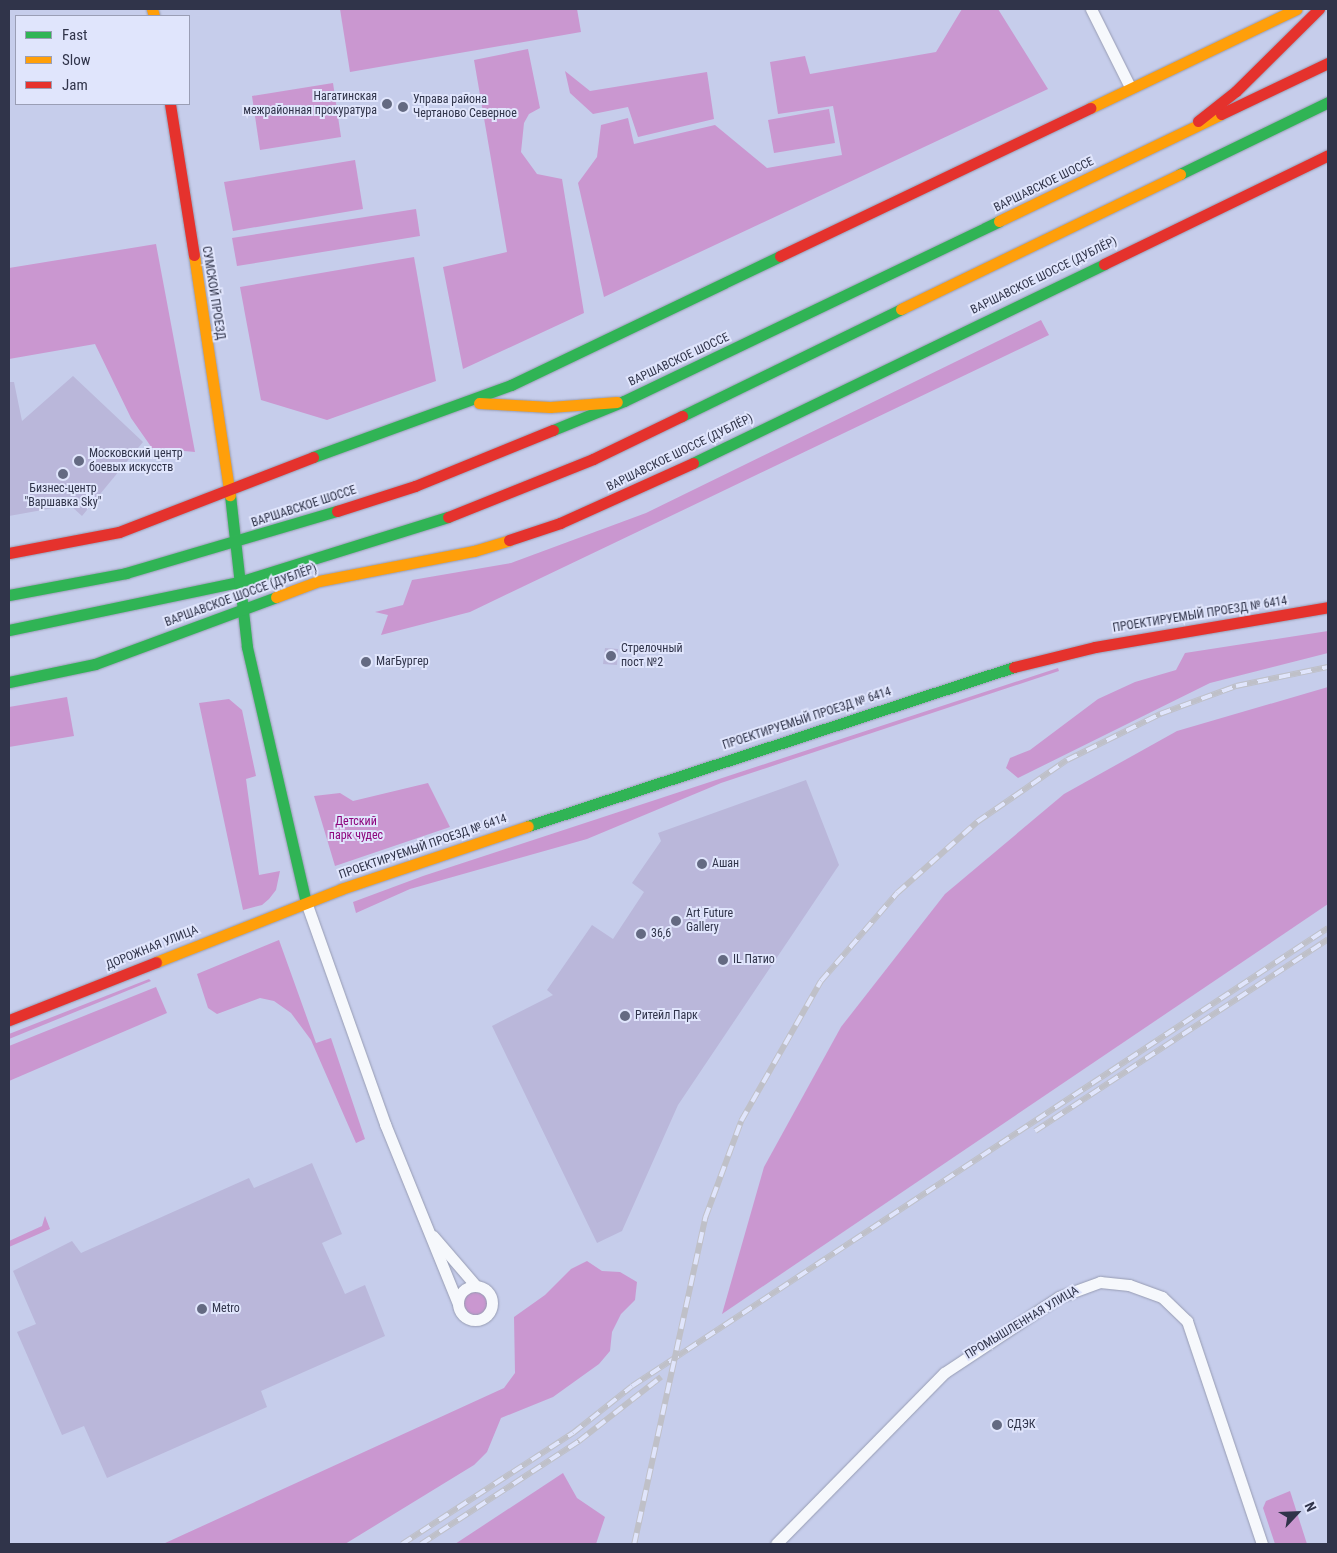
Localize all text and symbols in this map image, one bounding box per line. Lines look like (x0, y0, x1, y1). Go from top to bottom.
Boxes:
legend (15, 15, 190, 105)
text: Fast (62, 26, 87, 44)
text: Slow (62, 51, 91, 69)
text: Jam (62, 76, 88, 94)
place label: Нагатинская межрайонная прокуратура (243, 90, 377, 118)
place label: Управа района Чертаново Северное (413, 93, 517, 121)
marker: Нагатинская межрайонная прокуратура (381, 98, 393, 110)
marker: Управа района Чертаново Северное (397, 101, 409, 113)
street label: ВАРШАВСКОЕ ШОССЕ (992, 155, 1096, 215)
street label: ВАРШАВСКОЕ ШОССЕ (ДУБЛЁР) (969, 234, 1119, 318)
street label: СУМСКОЙ ПРОЕЗД (198, 245, 228, 341)
street label: ВАРШАВСКОЕ ШОССЕ (626, 330, 732, 390)
street label: ВАРШАВСКОЕ ШОССЕ (ДУБЛЁР) (605, 411, 755, 495)
place label: Московский центр боевых искусств (89, 447, 183, 475)
marker: Московский центр боевых искусств (73, 455, 85, 467)
marker: Бизнес-центр "Варшавка Sky" (57, 468, 69, 480)
place label: Бизнес-центр "Варшавка Sky" (24, 482, 102, 510)
street label: ВАРШАВСКОЕ ШОССЕ (250, 483, 358, 531)
street label: ВАРШАВСКОЕ ШОССЕ (ДУБЛЁР) (163, 562, 319, 630)
street label: ПРОЕКТИРУЕМЫЙ ПРОЕЗД № 6414 (1112, 594, 1288, 636)
place label: Стрелочный пост №2 (621, 642, 683, 670)
marker: Стрелочный пост №2 (605, 650, 617, 662)
place label: МагБургер (376, 655, 429, 669)
marker: МагБургер (360, 656, 372, 668)
street label: ПРОЕКТИРУЕМЫЙ ПРОЕЗД № 6414 (721, 685, 893, 753)
street label: ПРОЕКТИРУЕМЫЙ ПРОЕЗД № 6414 (337, 811, 509, 883)
park label: Детский парк чудес (329, 815, 383, 843)
place label: Ашан (712, 857, 739, 871)
marker: Ашан (696, 858, 708, 870)
place label: Art Future Gallery (686, 907, 733, 935)
marker: Art Future Gallery (670, 915, 682, 927)
street label: ДОРОЖНАЯ УЛИЦА (104, 923, 200, 973)
place label: 36,6 (651, 927, 671, 941)
marker: 36,6 (635, 928, 647, 940)
place label: IL Патио (733, 953, 775, 967)
marker: IL Патио (717, 954, 729, 966)
place label: Ритейл Парк (635, 1009, 698, 1023)
marker: Ритейл Парк (619, 1010, 631, 1022)
street label: ПРОМЫШЛЕННАЯ УЛИЦА (963, 1283, 1081, 1363)
place label: Metro (212, 1302, 240, 1316)
marker: Metro (196, 1303, 208, 1315)
place label: СДЭК (1007, 1418, 1036, 1432)
marker: СДЭК (991, 1419, 1003, 1431)
north arrow (1272, 1488, 1322, 1538)
text: N (1302, 1499, 1320, 1514)

